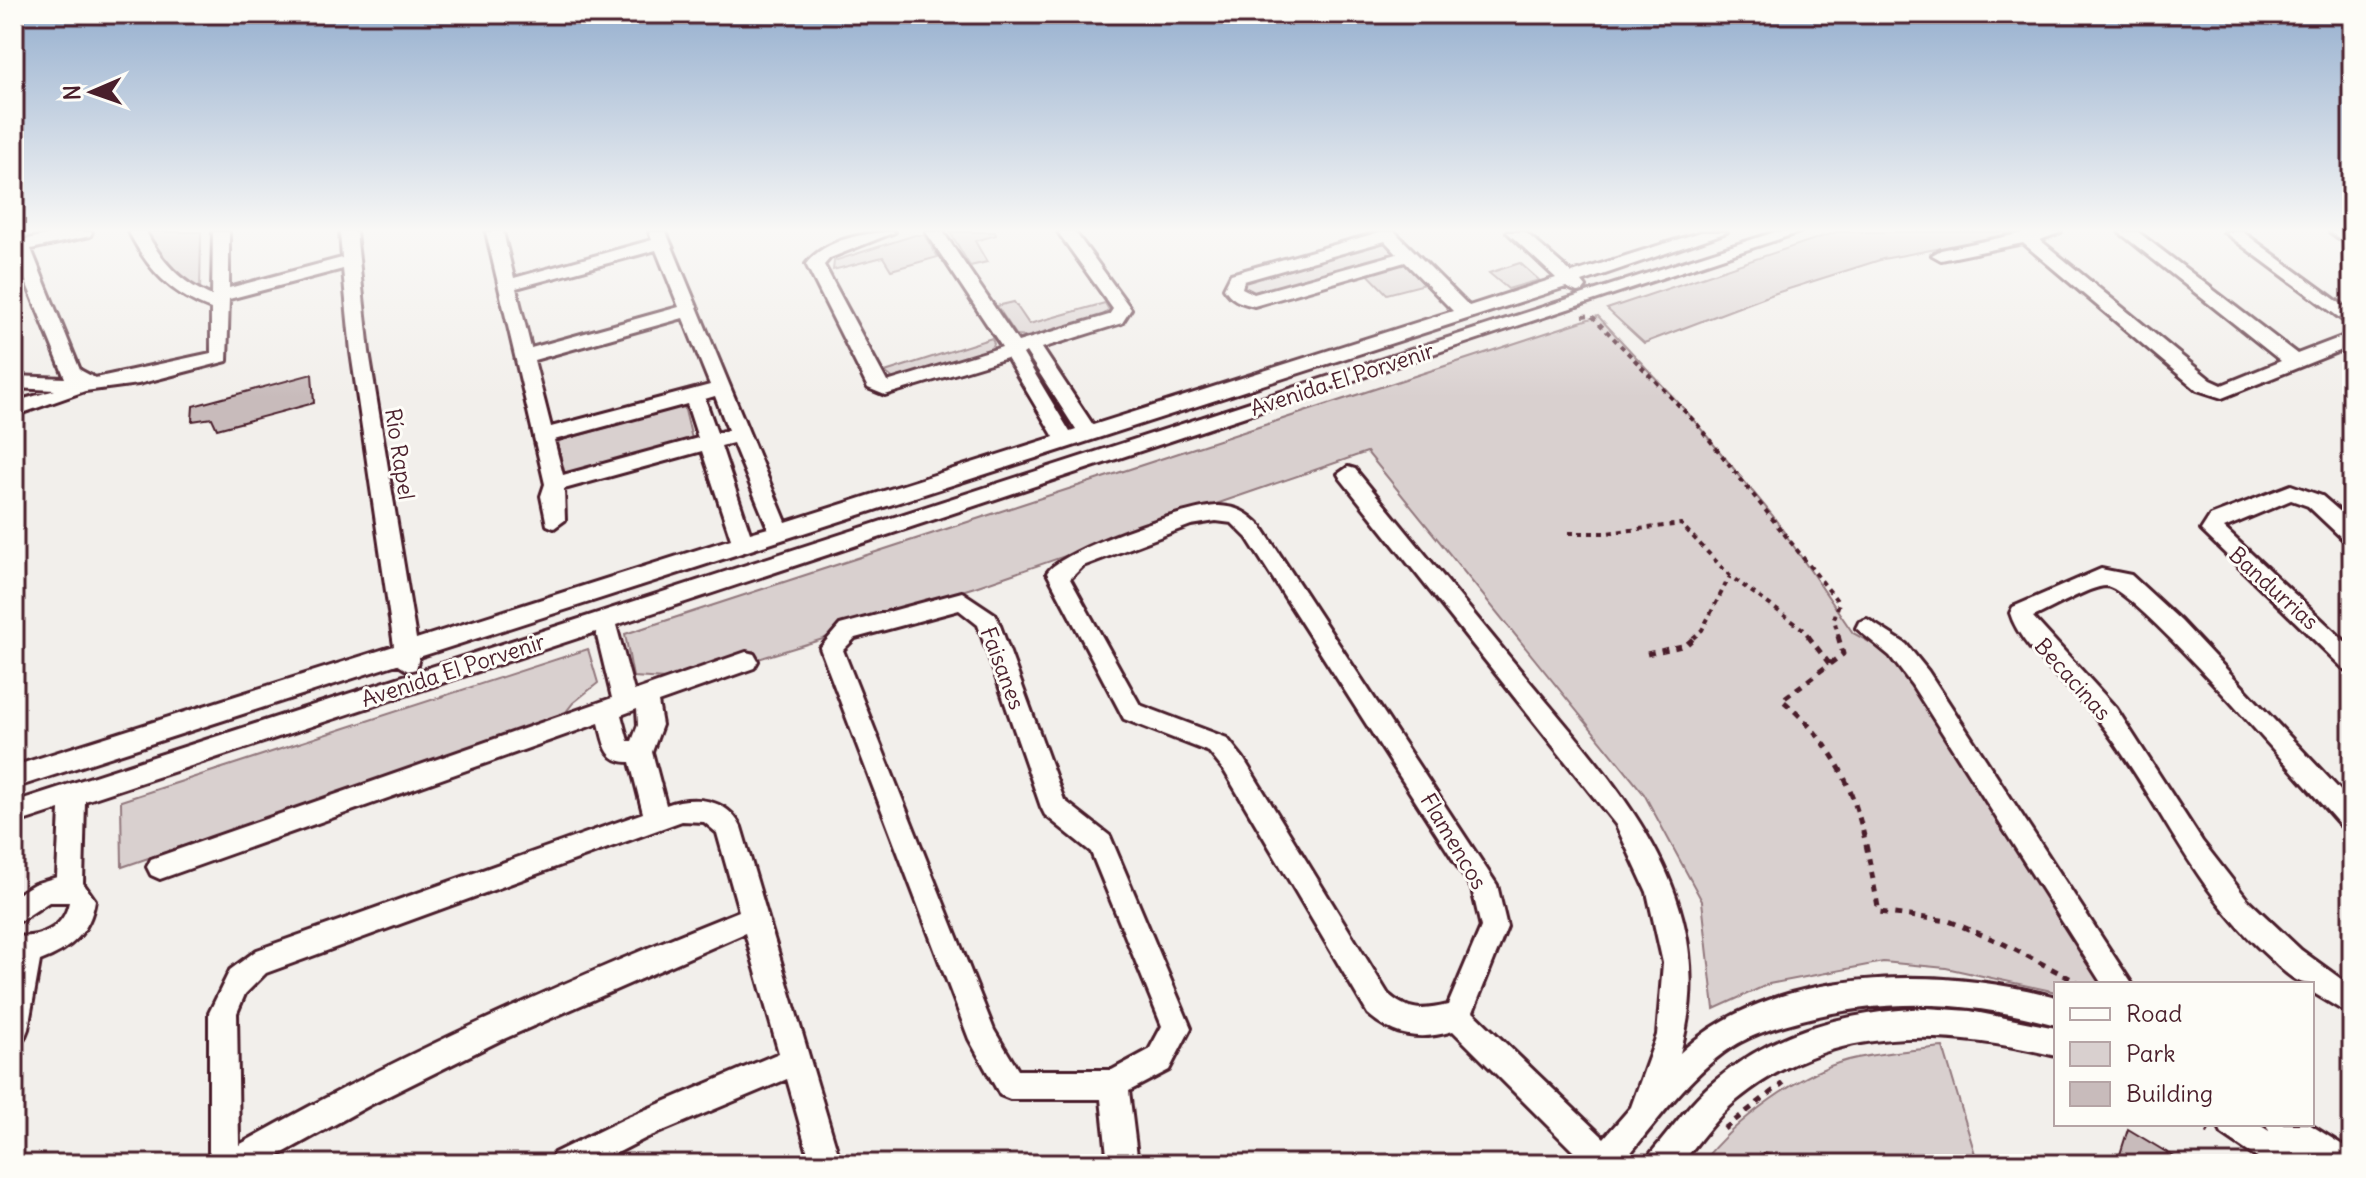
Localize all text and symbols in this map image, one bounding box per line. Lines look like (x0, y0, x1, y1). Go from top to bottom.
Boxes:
north arrow (52, 52, 132, 132)
text: N (58, 85, 86, 101)
street label: Avenida El Porvenir (1247, 336, 1437, 422)
street label: Río Rapel (379, 406, 421, 502)
street label: Bandurrias (2223, 540, 2325, 636)
street label: Faisanes (975, 623, 1031, 713)
street label: Avenida El Porvenir (358, 627, 548, 713)
street label: Becacinas (2029, 632, 2117, 726)
street label: Flamencos (1414, 788, 1494, 894)
legend (2054, 982, 2314, 1126)
text: Road (2126, 998, 2182, 1028)
text: Park (2126, 1038, 2176, 1068)
text: Building (2126, 1078, 2213, 1108)

